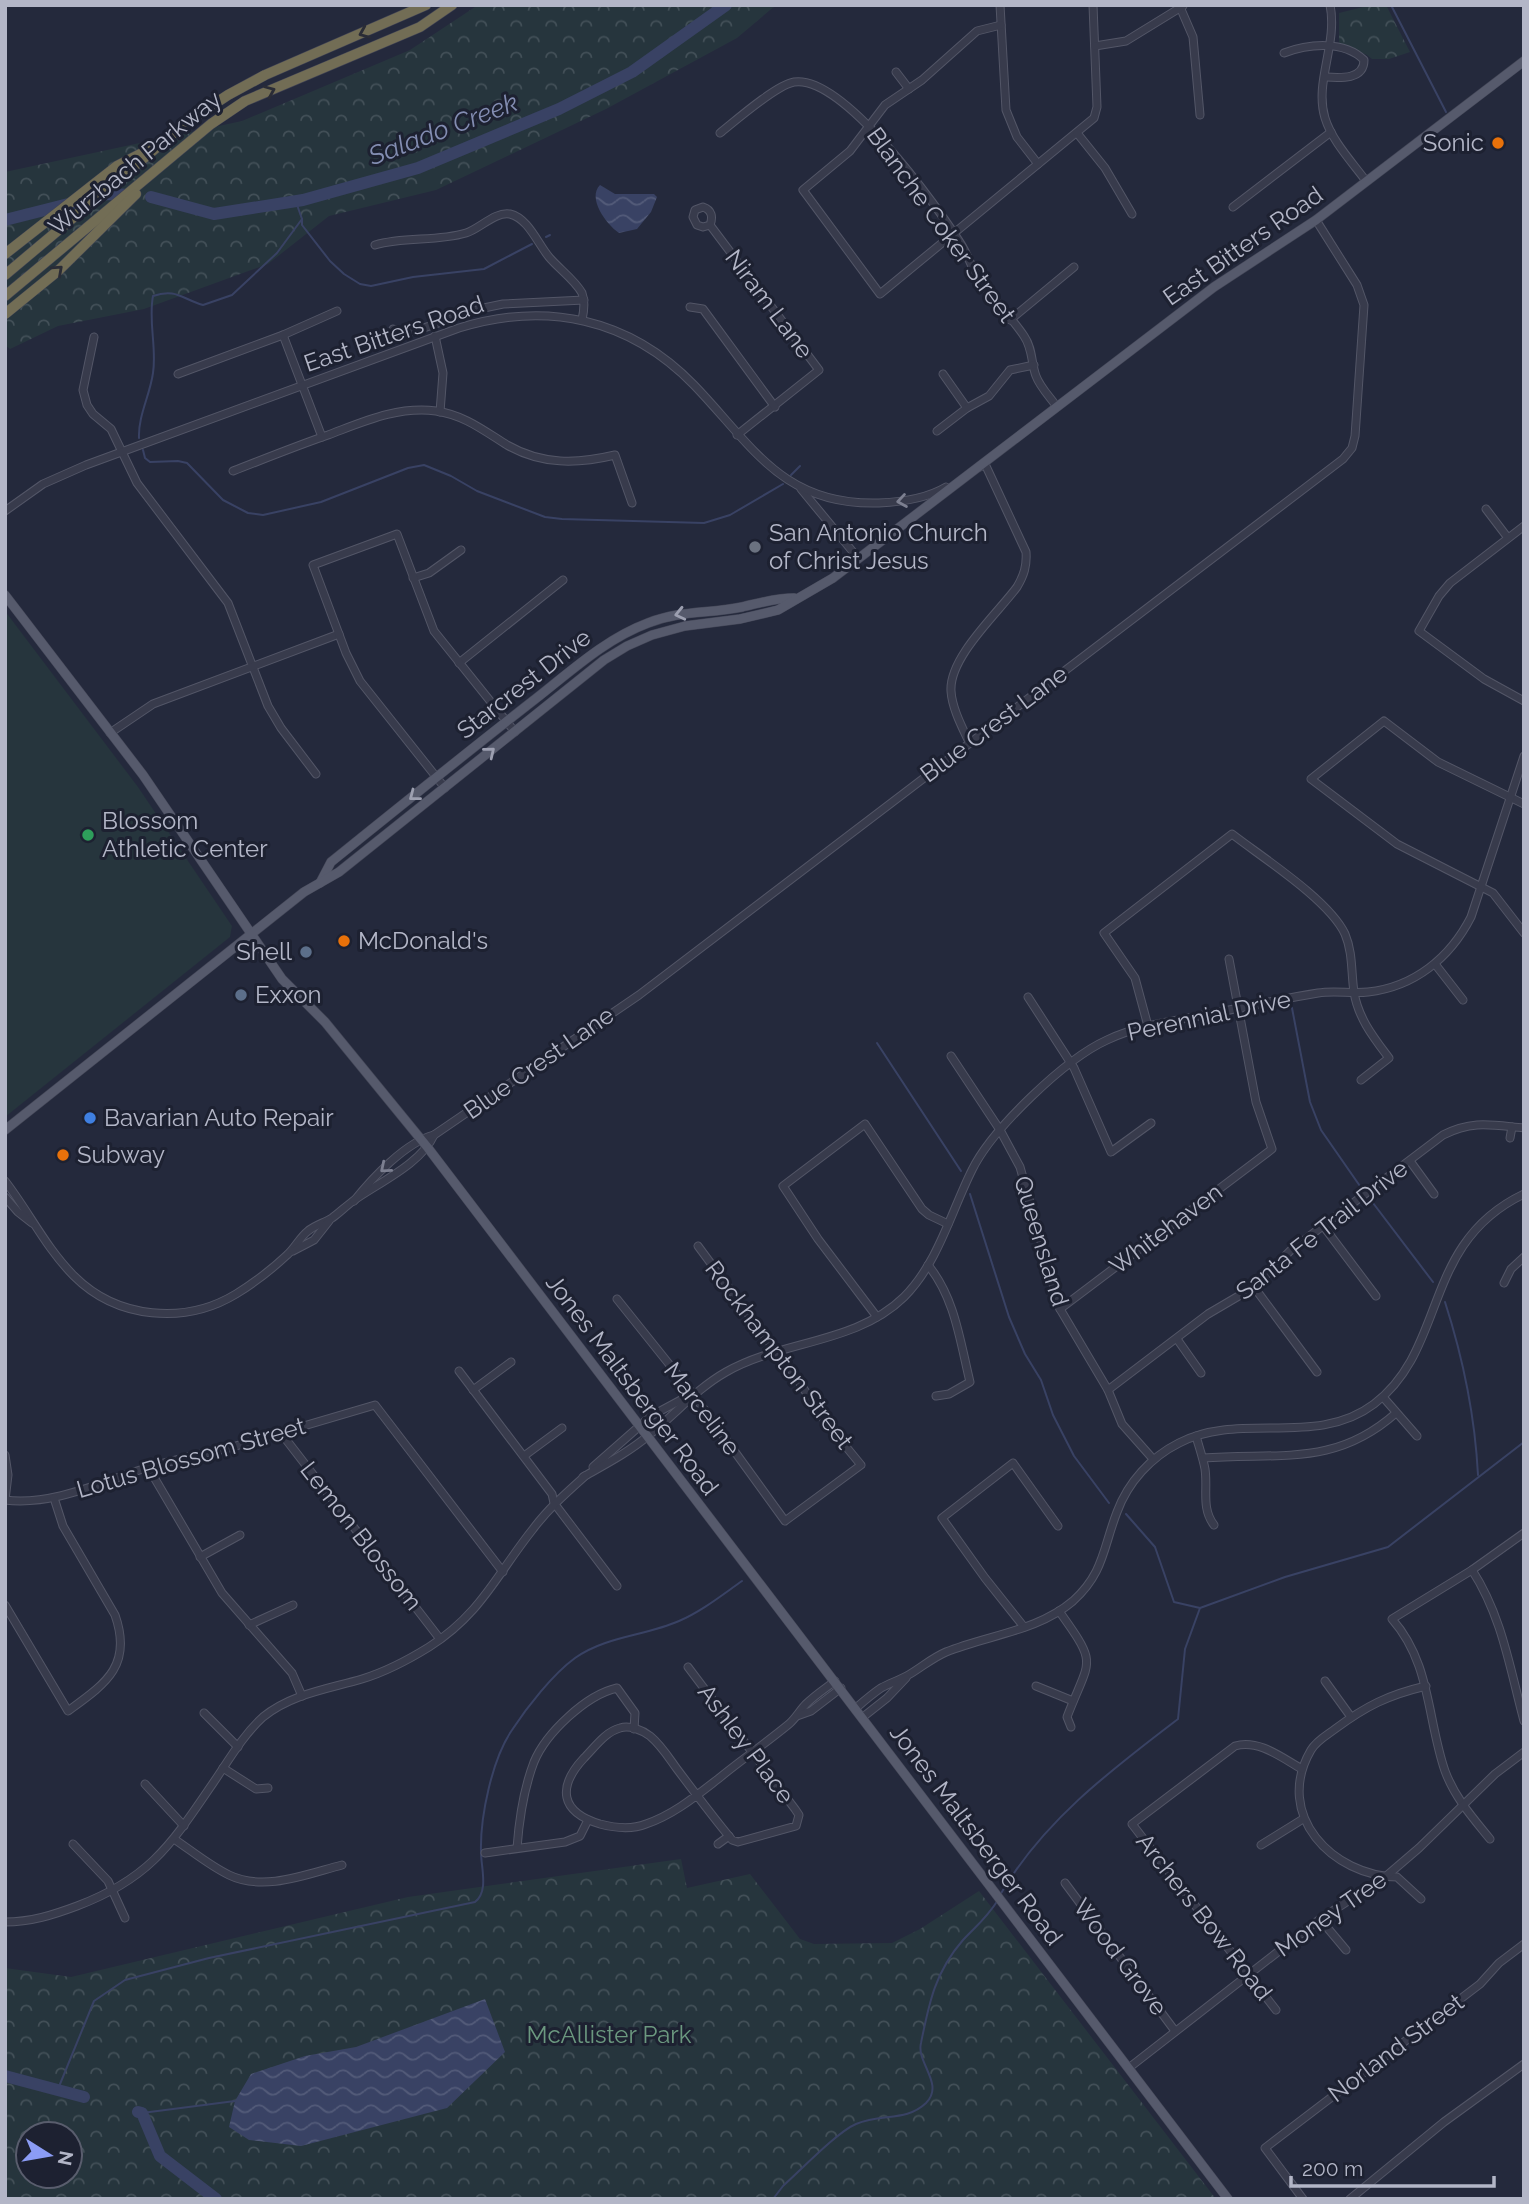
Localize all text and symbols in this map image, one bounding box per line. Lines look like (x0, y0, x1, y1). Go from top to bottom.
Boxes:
one-way arrow (358, 25, 371, 39)
street label: Wurzbach Parkway (43, 84, 227, 241)
one-way arrow (262, 85, 275, 99)
water label: Salado Creek (363, 87, 522, 172)
street label: Blanche Coker Street (861, 121, 1022, 328)
place label: Sonic (1423, 128, 1484, 157)
marker: Sonic (1490, 135, 1506, 151)
street label: East Bitters Road (1157, 180, 1328, 311)
street label: Niram Lane (719, 244, 820, 364)
one-way arrow (49, 266, 62, 279)
street label: East Bitters Road (300, 289, 488, 378)
one-way arrow (896, 493, 908, 508)
place label: San Antonio Church of Christ Jesus (769, 518, 988, 575)
marker: San Antonio Church of Christ Jesus (747, 539, 763, 555)
one-way arrow (674, 606, 686, 621)
street label: Starcrest Drive (451, 622, 596, 745)
street label: Blue Crest Lane (915, 659, 1073, 788)
one-way arrow (482, 748, 494, 761)
one-way arrow (409, 788, 421, 801)
place label: Blossom Athletic Center (102, 806, 268, 863)
marker: Blossom Athletic Center (80, 827, 96, 843)
place label: McDonald's (358, 926, 488, 955)
marker: McDonald's (336, 933, 352, 949)
place label: Shell (236, 937, 292, 966)
marker: Shell (298, 944, 314, 960)
place label: Exxon (255, 980, 322, 1009)
street label: Perennial Drive (1125, 984, 1293, 1047)
marker: Exxon (233, 987, 249, 1003)
street label: Blue Crest Lane (458, 1000, 619, 1125)
place label: Bavarian Auto Repair (104, 1103, 334, 1132)
marker: Bavarian Auto Repair (82, 1110, 98, 1126)
place label: Subway (77, 1140, 165, 1169)
marker: Subway (55, 1147, 71, 1163)
street label: Santa Fe Trail Drive (1230, 1154, 1413, 1306)
one-way arrow (381, 1160, 394, 1172)
street label: Queensland (1008, 1172, 1075, 1309)
street label: Whitehaven (1104, 1177, 1228, 1280)
street label: Rockhampton Street (699, 1255, 860, 1454)
street label: Jones Maltsberger Road (540, 1269, 725, 1501)
street label: Marceline (658, 1356, 747, 1461)
street label: Lotus Blossom Street (73, 1411, 309, 1504)
street label: Lemon Blossom (294, 1456, 428, 1616)
street label: Ashley Place (692, 1678, 801, 1809)
street label: Jones Maltsberger Road (884, 1719, 1069, 1951)
street label: Archers Bow Road (1130, 1827, 1279, 2006)
street label: Money Tree (1269, 1865, 1392, 1963)
street label: Wood Grove (1067, 1893, 1174, 2021)
street label: Norland Street (1322, 1987, 1469, 2108)
park label: McAllister Park (527, 2020, 692, 2049)
north arrow (14, 2120, 84, 2190)
scale bar (1291, 2144, 1494, 2188)
text: N (54, 2149, 78, 2167)
text: 200 m (1302, 2156, 1363, 2181)

